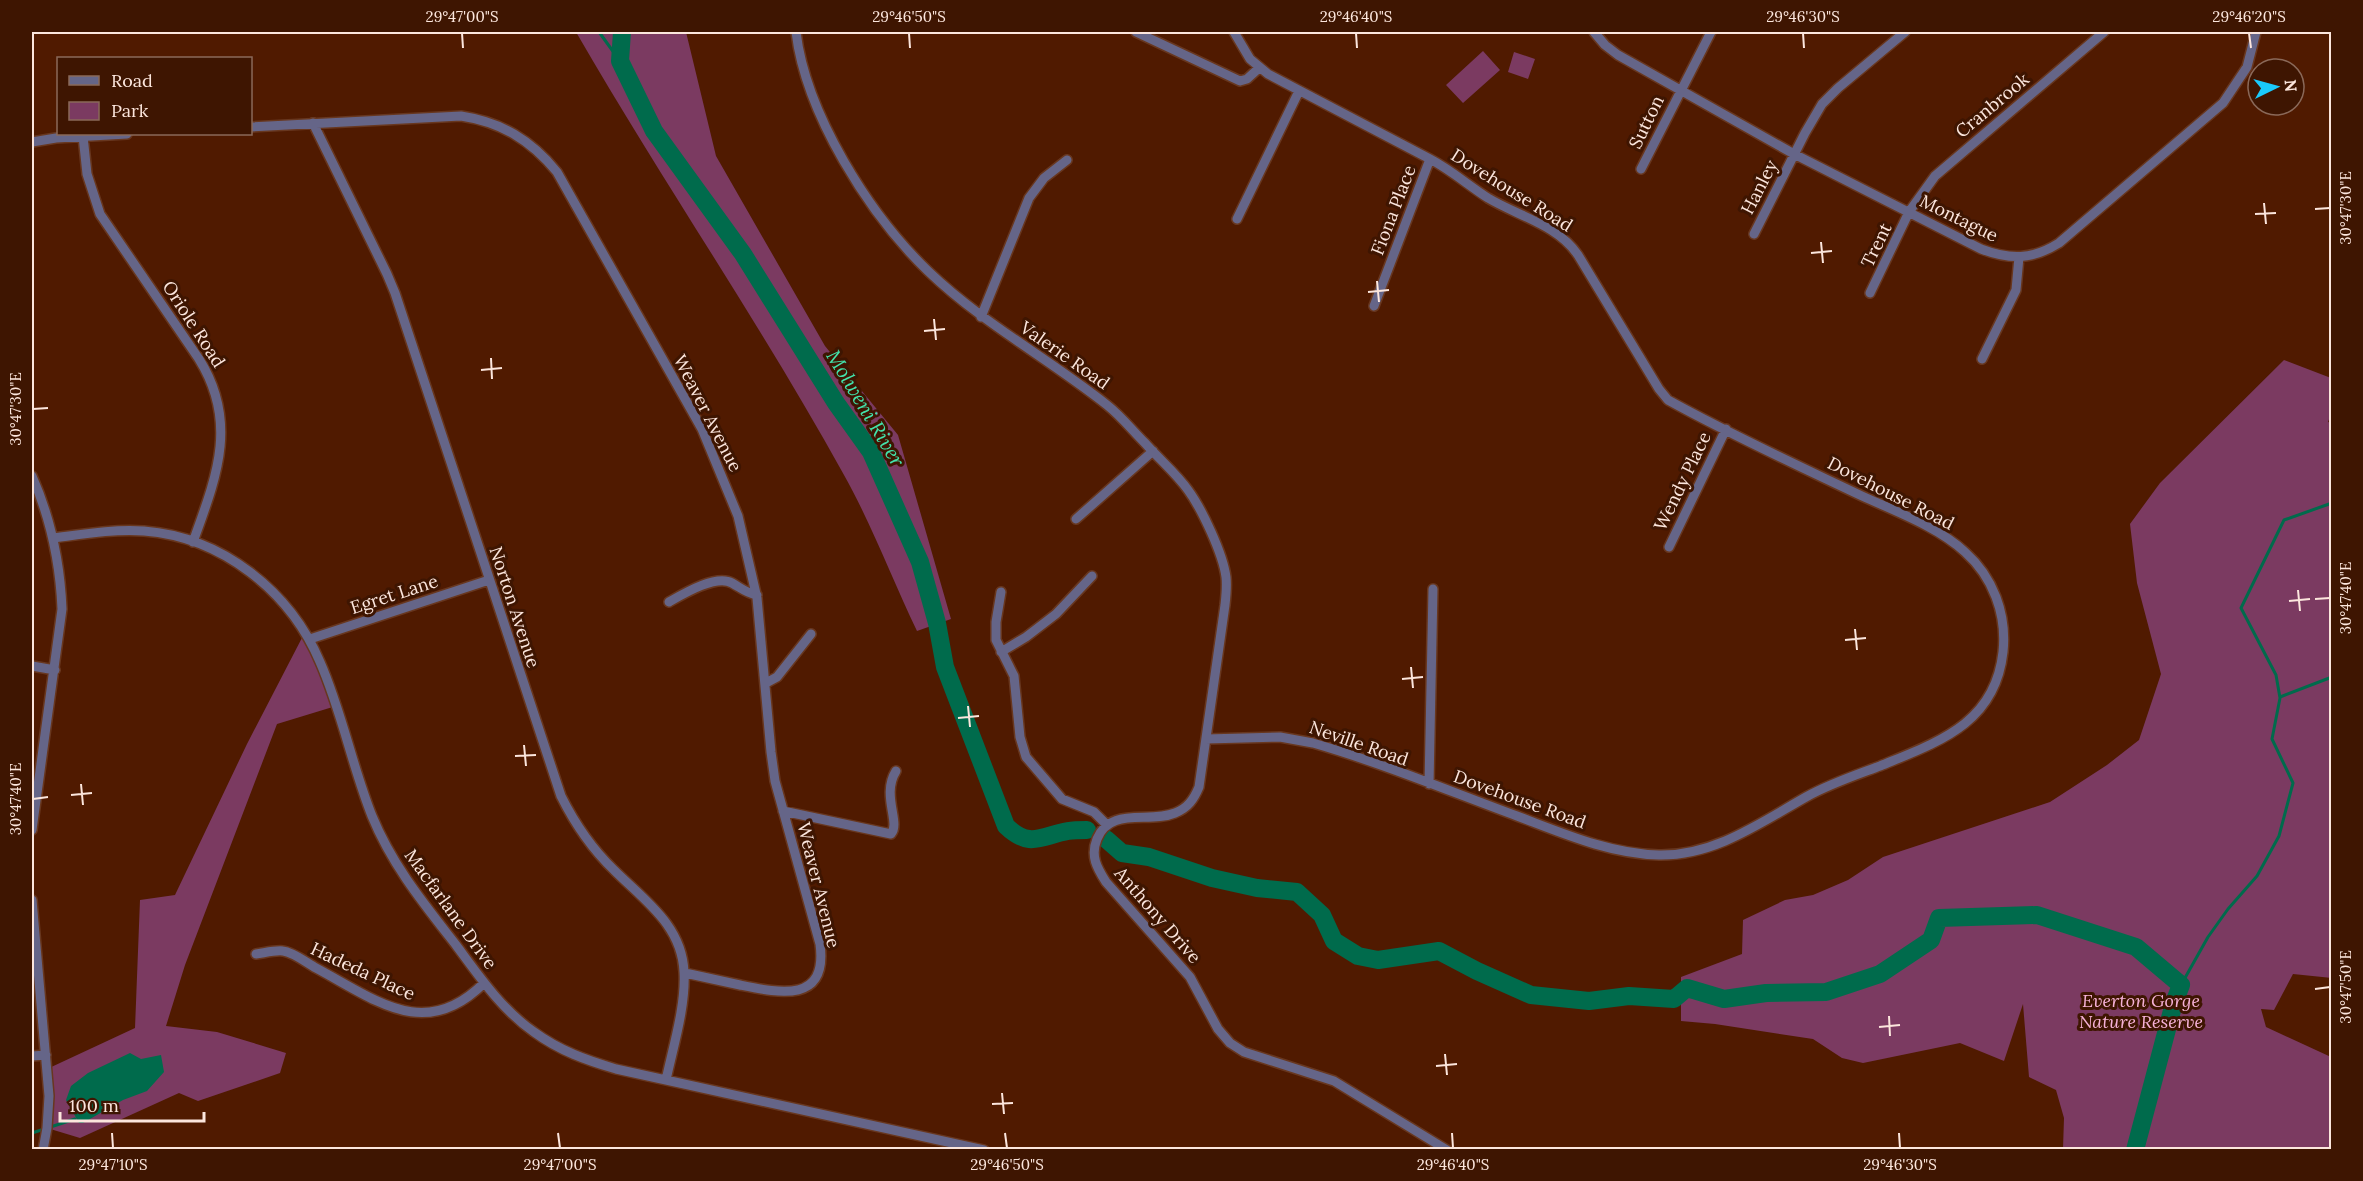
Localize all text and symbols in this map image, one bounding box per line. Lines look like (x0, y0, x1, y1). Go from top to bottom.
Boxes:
text: 29°47'00"S (426, 7, 498, 26)
text: 29°46'50"S (872, 7, 946, 26)
text: 29°46'40"S (1320, 7, 1392, 26)
text: 29°46'30"S (1766, 7, 1840, 26)
text: 29°46'20"S (2212, 7, 2286, 26)
legend (57, 57, 252, 135)
north arrow (2246, 57, 2306, 117)
street label: Cranbrook (1950, 67, 2034, 143)
text: Road (111, 69, 153, 92)
text: N (2280, 79, 2301, 93)
street label: Sutton (1623, 92, 1669, 152)
text: Park (111, 99, 149, 122)
street label: Dovehouse Road (1447, 143, 1577, 237)
street label: Hanley (1736, 155, 1783, 218)
street label: Fiona Place (1365, 162, 1421, 258)
text: 30°47'30"E (2336, 171, 2355, 245)
street label: Montague (1916, 189, 2002, 247)
street label: Trent (1855, 219, 1897, 271)
street label: Oriole Road (157, 276, 231, 372)
street label: Valerie Road (1015, 315, 1115, 394)
water label: Molweni River (821, 345, 911, 472)
street label: Weaver Avenue (669, 351, 747, 476)
text: 30°47'30"E (6, 372, 25, 446)
street label: Wendy Place (1648, 428, 1716, 534)
street label: Dovehouse Road (1824, 451, 1958, 535)
street label: Norton Avenue (485, 543, 546, 671)
text: 30°47'40"E (2336, 562, 2355, 634)
street label: Egret Lane (347, 569, 441, 619)
street label: Neville Road (1306, 715, 1412, 771)
text: 30°47'40"E (6, 763, 25, 835)
street label: Dovehouse Road (1451, 764, 1590, 834)
street label: Weaver Avenue (792, 820, 846, 950)
street label: Macfarlane Drive (400, 844, 502, 974)
street label: Anthony Drive (1109, 861, 1206, 968)
street label: Hadeda Place (307, 937, 419, 1005)
text: 30°47'50"E (2336, 950, 2355, 1024)
park label: Everton Gorge Nature Reserve (2079, 989, 2203, 1033)
scale bar (60, 1085, 204, 1123)
text: 100 m (69, 1094, 119, 1117)
text: 29°47'10"S (79, 1155, 147, 1174)
text: 29°47'00"S (524, 1155, 596, 1174)
text: 29°46'50"S (970, 1155, 1044, 1174)
text: 29°46'40"S (1417, 1155, 1489, 1174)
text: 29°46'30"S (1863, 1155, 1937, 1174)

